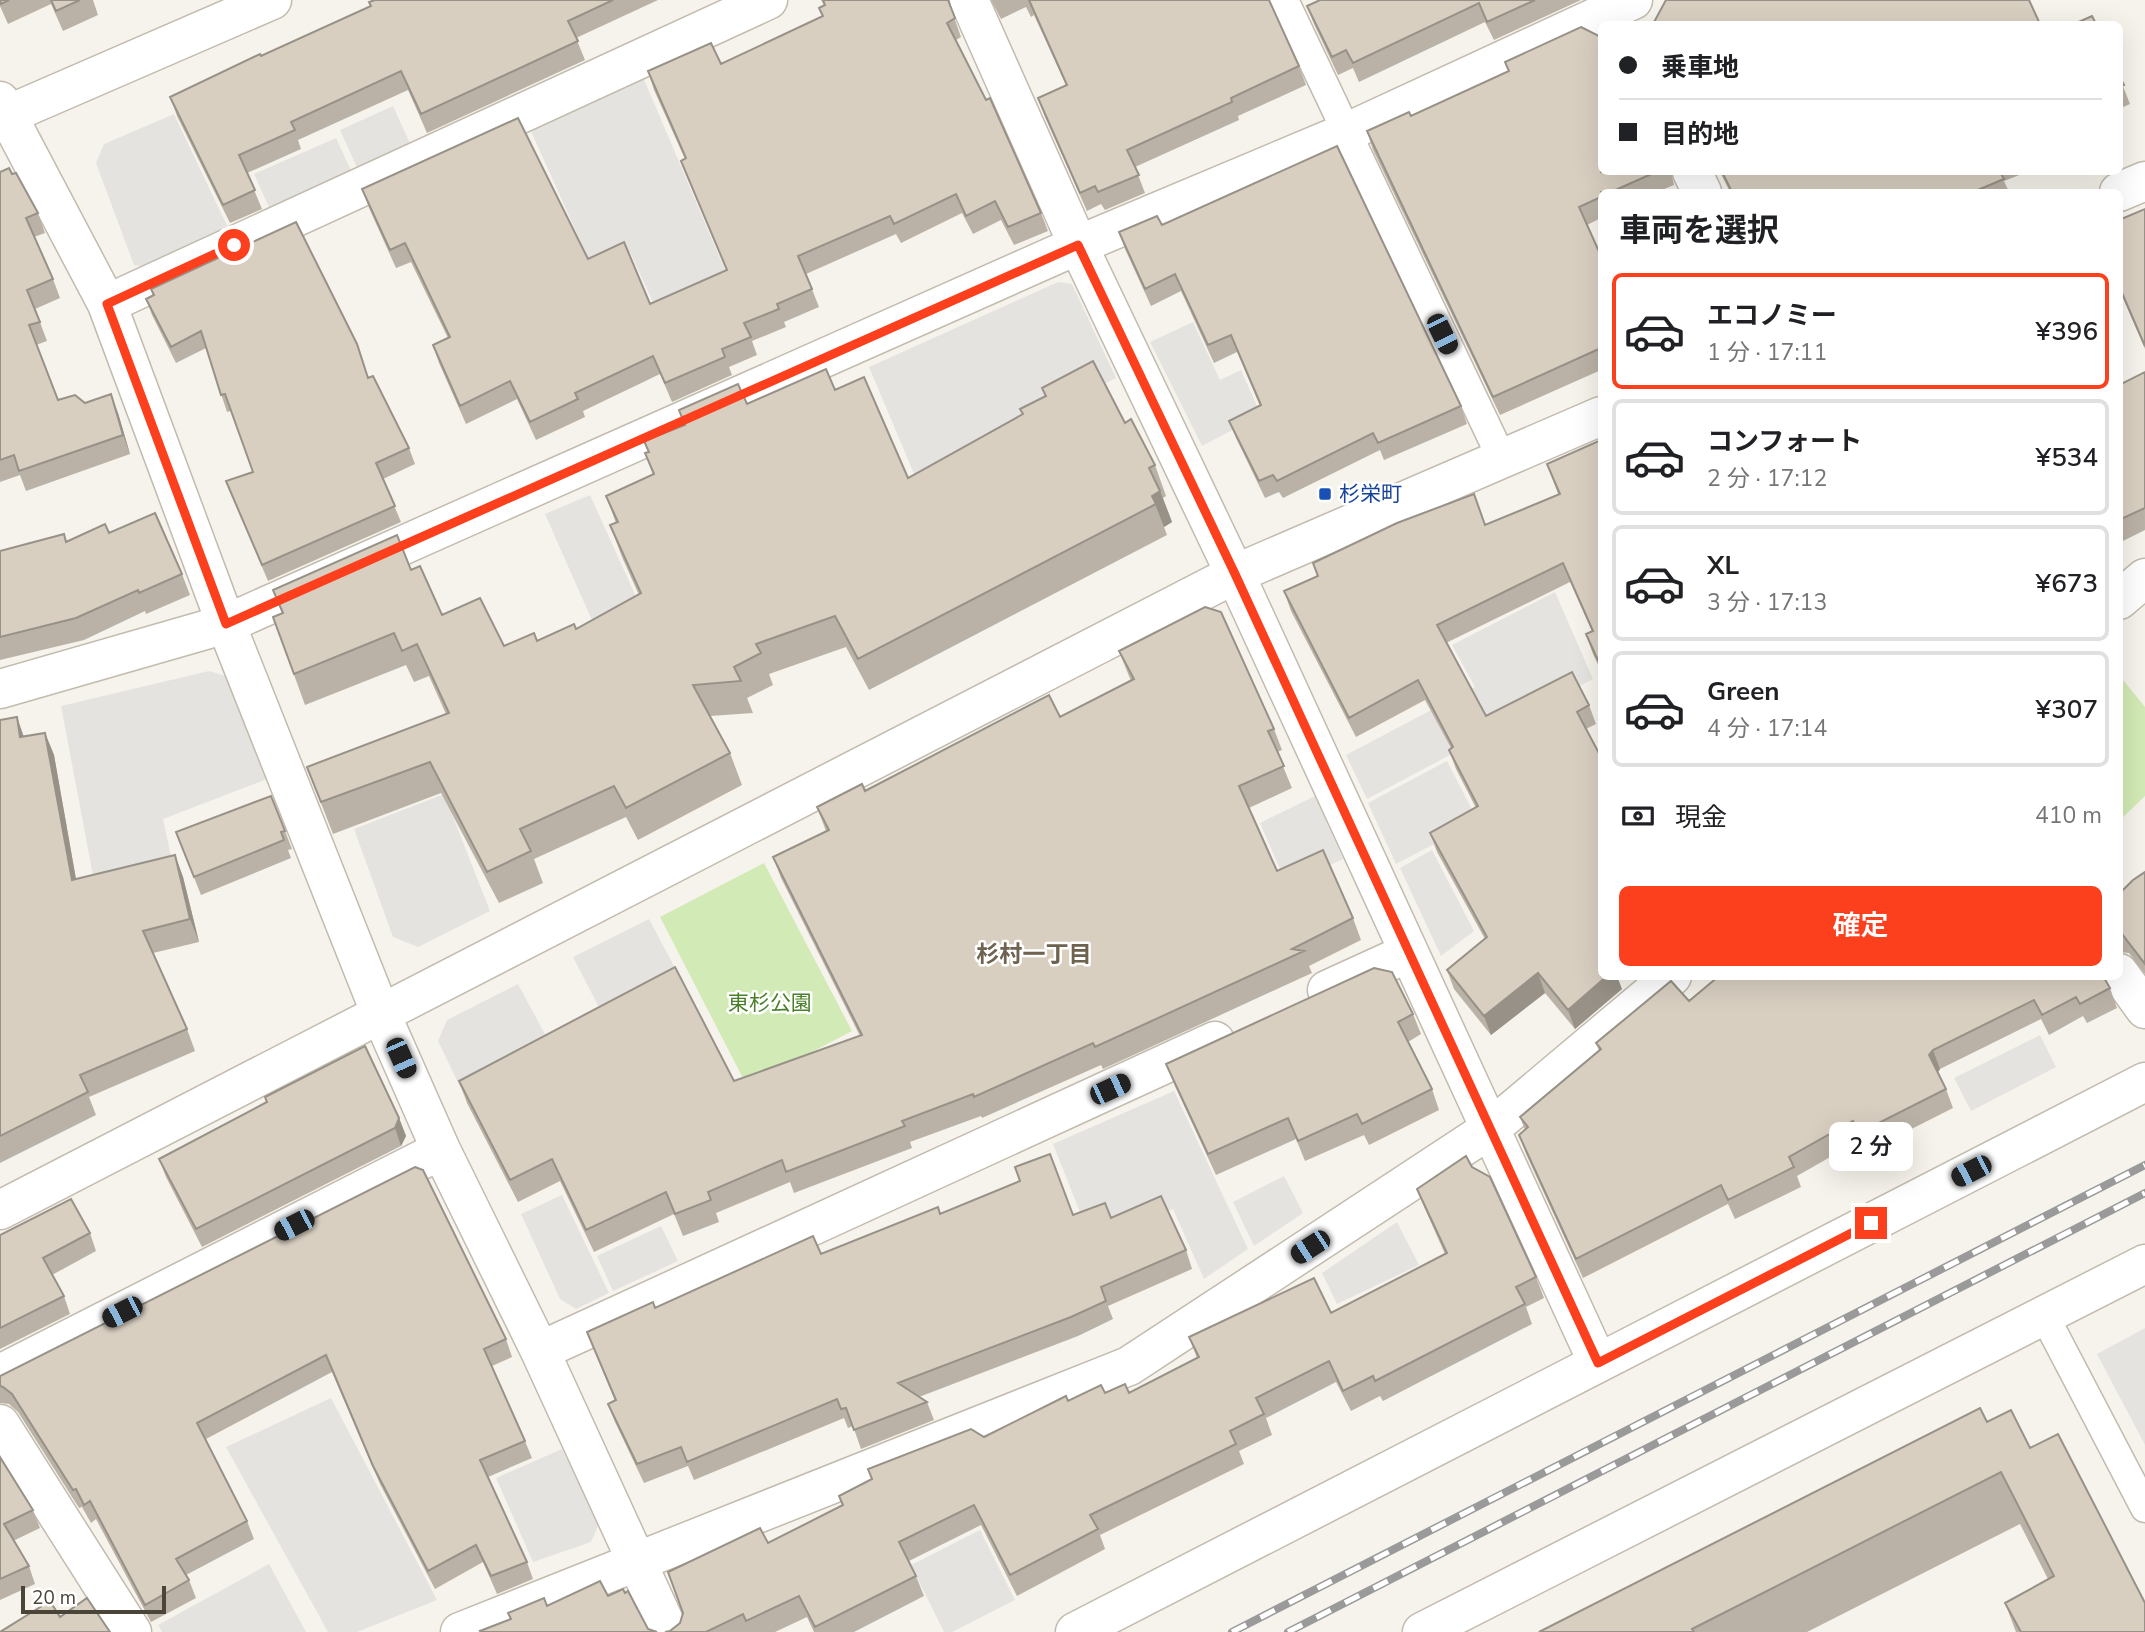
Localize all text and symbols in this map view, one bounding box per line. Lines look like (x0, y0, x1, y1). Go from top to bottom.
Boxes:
text: 乗車地 (1661, 50, 1739, 85)
text: 目的地 (1661, 117, 1739, 152)
text: 車両を選択 (1619, 209, 1779, 252)
route start (218, 229, 250, 261)
text: エコノミー (1707, 298, 1837, 333)
icon: car (1623, 300, 1686, 363)
car (1424, 311, 1461, 357)
text: ¥396 (2036, 314, 2098, 349)
text: 1 分 · 17:11 (1707, 337, 1827, 368)
text: コンフォート (1707, 424, 1862, 459)
icon: car (1623, 426, 1686, 489)
text: ¥534 (2036, 440, 2098, 475)
text: 2 分 · 17:12 (1707, 463, 1827, 494)
place label: 杉栄町 (1339, 480, 1402, 508)
marker: 杉栄町 (1317, 486, 1333, 502)
text: XL (1707, 548, 1739, 583)
icon: car (1623, 552, 1686, 615)
text: ¥673 (2036, 566, 2098, 601)
text: 3 分 · 17:13 (1707, 587, 1827, 618)
text: Green (1707, 674, 1780, 709)
icon: car (1623, 678, 1686, 741)
text: ¥307 (2036, 692, 2098, 727)
text: 4 分 · 17:14 (1707, 713, 1827, 744)
icon: cash (1619, 797, 1657, 835)
text: 現金 (1675, 800, 1727, 835)
text: 410 m (2035, 800, 2102, 831)
button: 確定 (1619, 886, 2102, 966)
district label: 杉村一丁目 (977, 939, 1092, 970)
park label: 東杉公園 (728, 989, 812, 1017)
car (383, 1035, 420, 1081)
car (1087, 1071, 1134, 1107)
callout: 2 分 (1829, 1122, 1913, 1170)
text: 2 分 (1850, 1131, 1892, 1162)
car (1948, 1152, 1995, 1190)
car (271, 1206, 318, 1244)
route end (1855, 1207, 1887, 1239)
car (1287, 1227, 1334, 1267)
car (99, 1293, 146, 1331)
scale bar (21, 1583, 166, 1615)
text: 20 m (32, 1585, 76, 1611)

